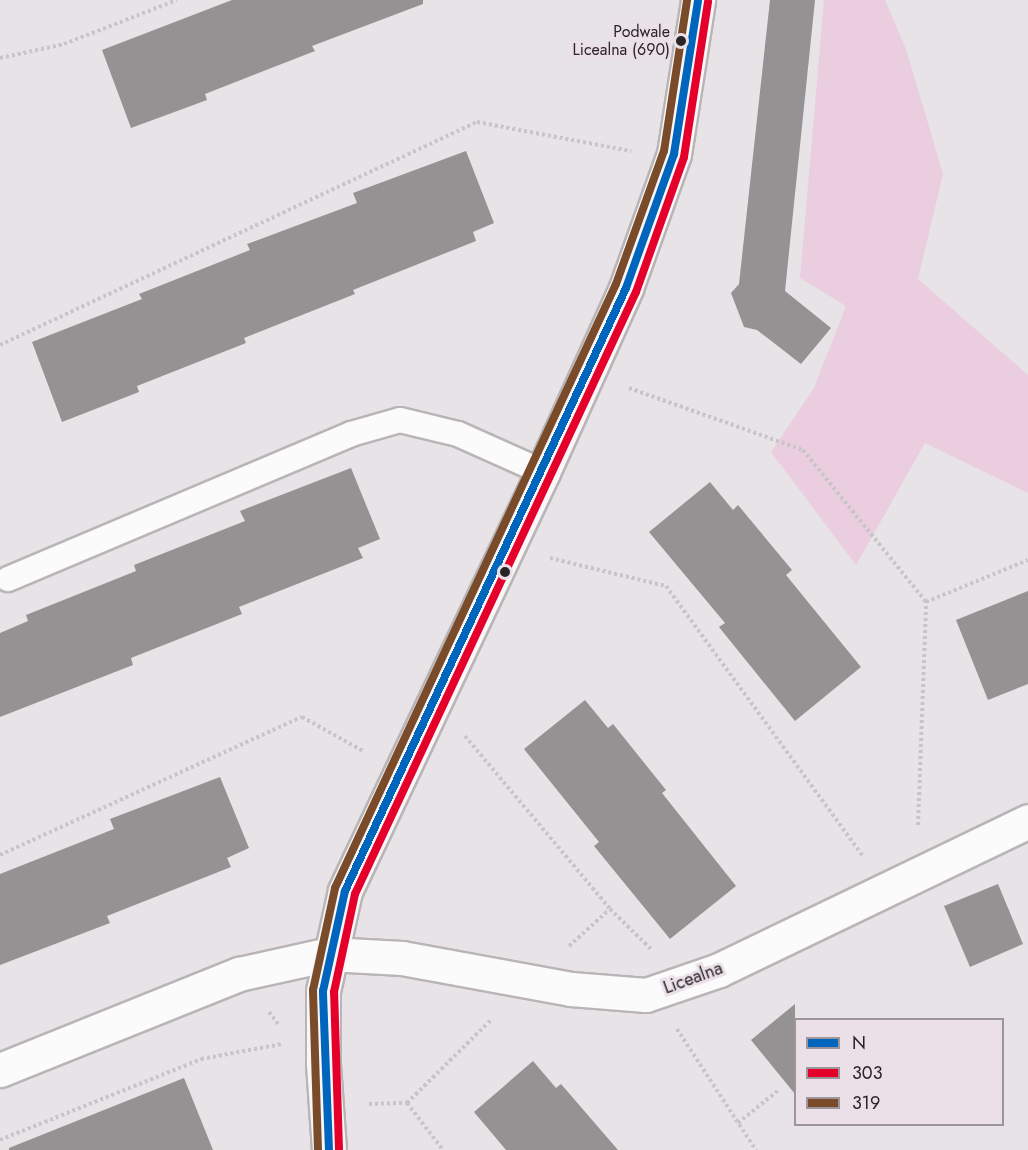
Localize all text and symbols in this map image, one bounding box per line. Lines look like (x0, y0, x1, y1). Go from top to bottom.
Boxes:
place label: Podwale Licealna (690) (573, 22, 670, 60)
marker: Podwale Licealna (690) (675, 35, 687, 47)
unlabelled marker (499, 566, 511, 578)
street label: Licealna (660, 957, 726, 999)
legend (794, 1018, 1004, 1126)
text: N (852, 1030, 866, 1056)
text: 303 (852, 1060, 882, 1086)
text: 319 (852, 1090, 880, 1116)

